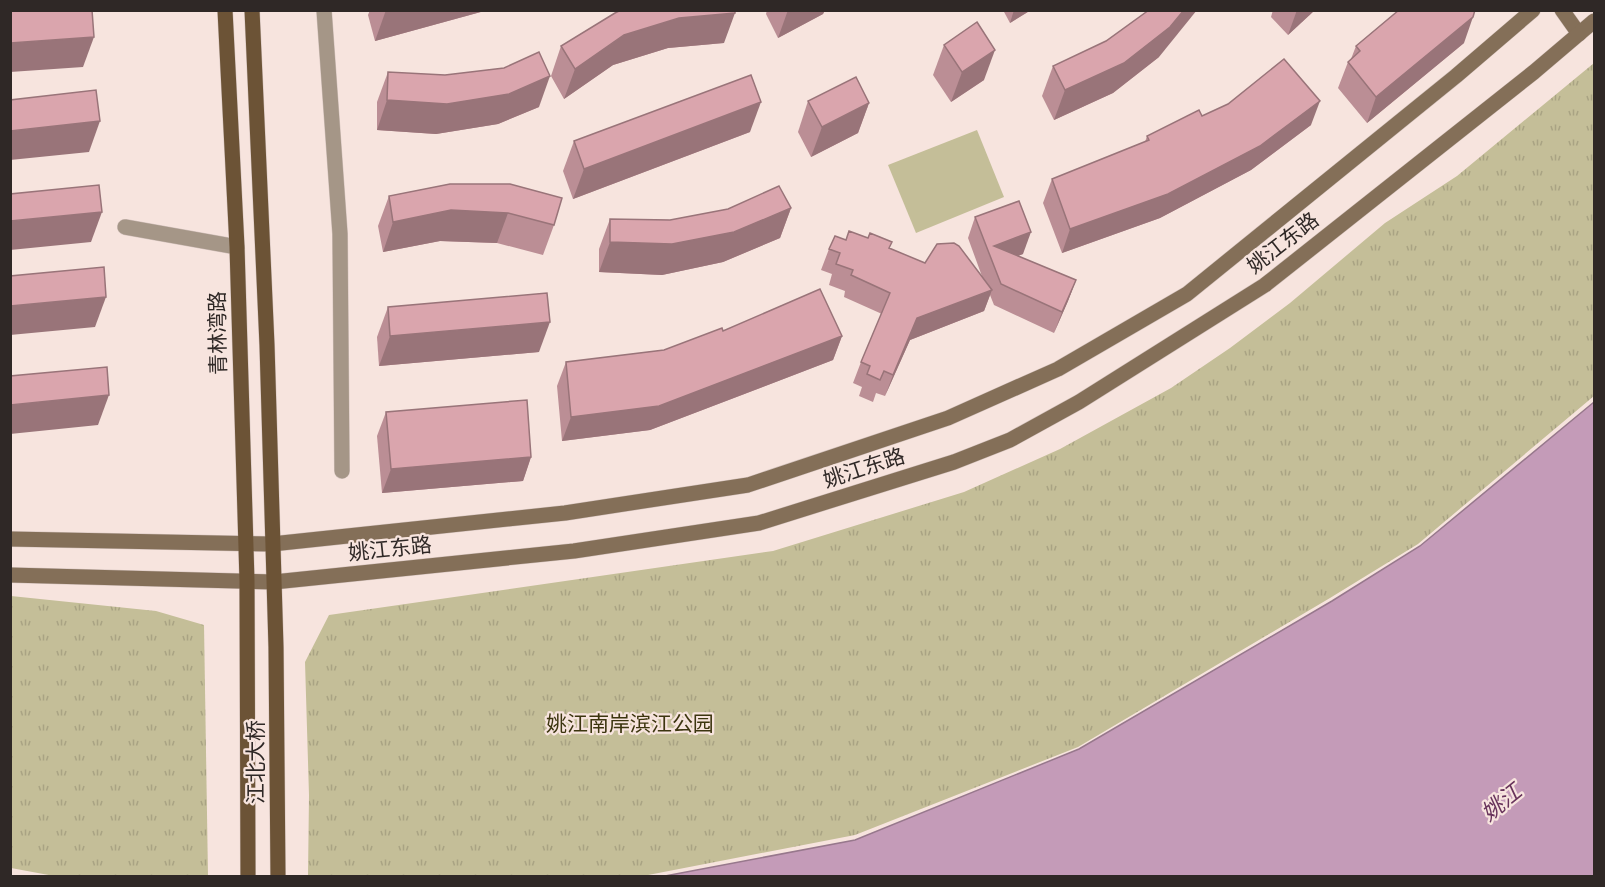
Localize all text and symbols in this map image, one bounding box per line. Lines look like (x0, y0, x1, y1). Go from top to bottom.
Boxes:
street label: 姚江东路 (1242, 207, 1323, 278)
street label: 青林湾路 (204, 291, 231, 375)
street label: 姚江东路 (820, 443, 908, 492)
street label: 姚江东路 (347, 532, 433, 565)
park label: 姚江南岸滨江公园 (546, 711, 714, 736)
street label: 江北大桥 (243, 720, 268, 804)
water label: 姚江 (1476, 777, 1528, 827)

